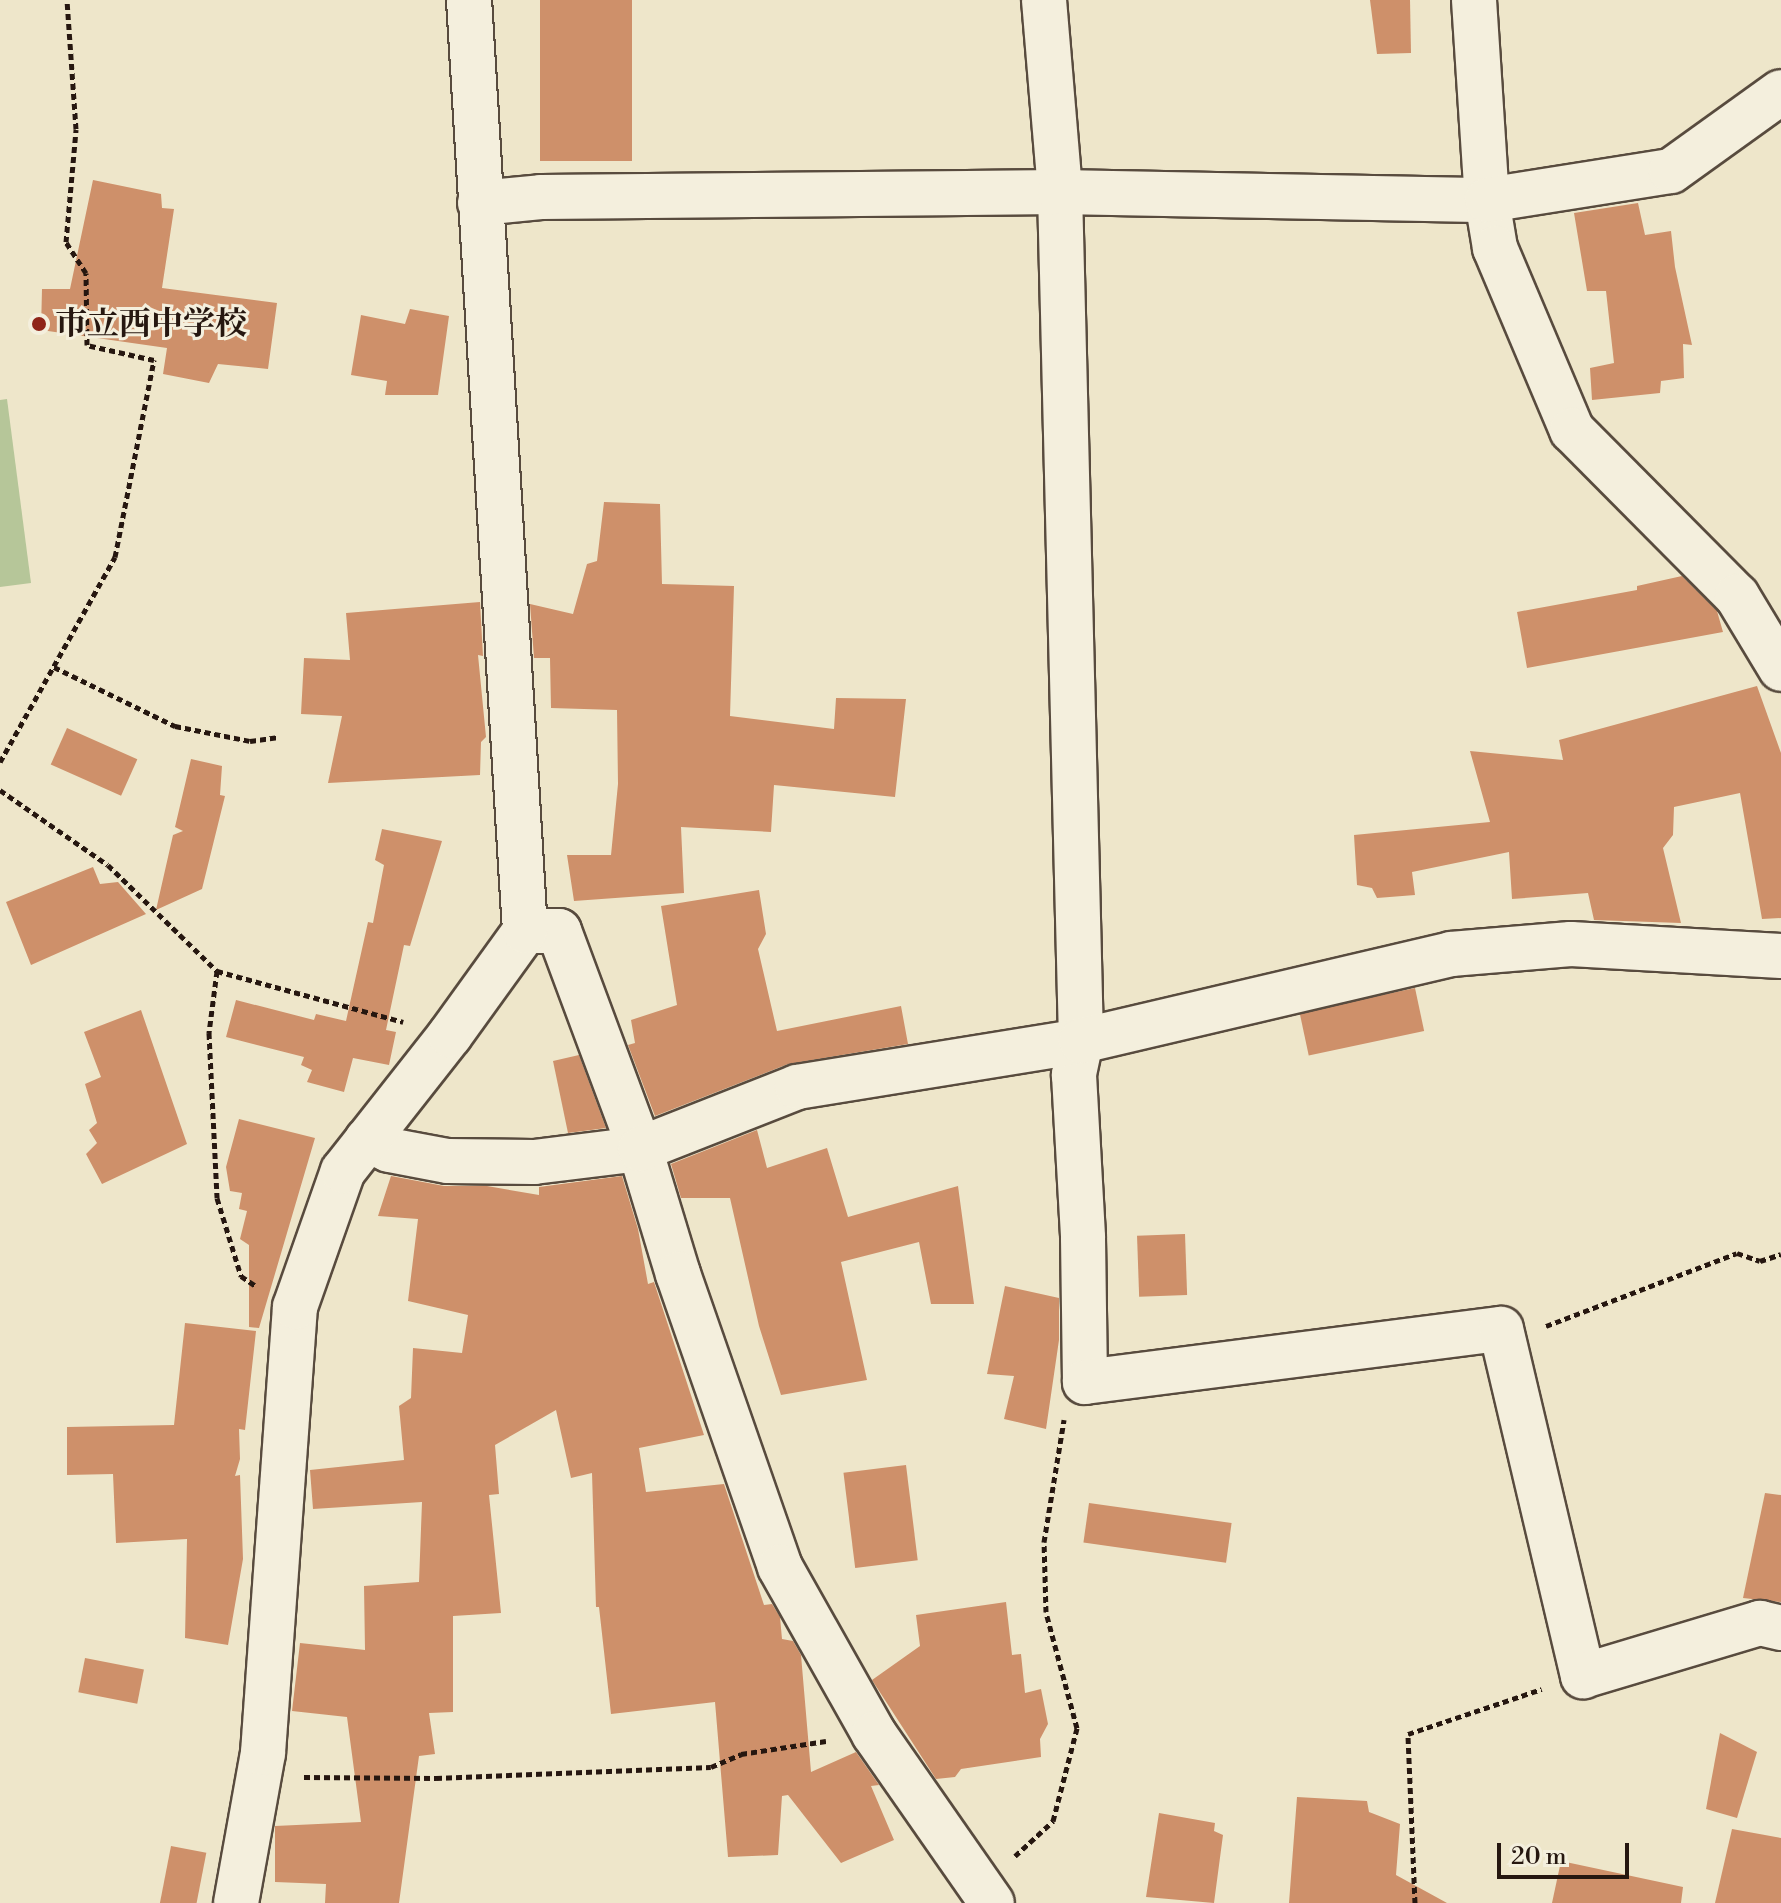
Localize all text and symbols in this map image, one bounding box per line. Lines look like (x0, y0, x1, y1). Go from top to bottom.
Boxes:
place label: 市立西中学校 (55, 305, 247, 343)
marker: 市立西中学校 (30, 315, 48, 333)
scale bar (1501, 1827, 1633, 1877)
text: 20 m (1511, 1842, 1567, 1872)

